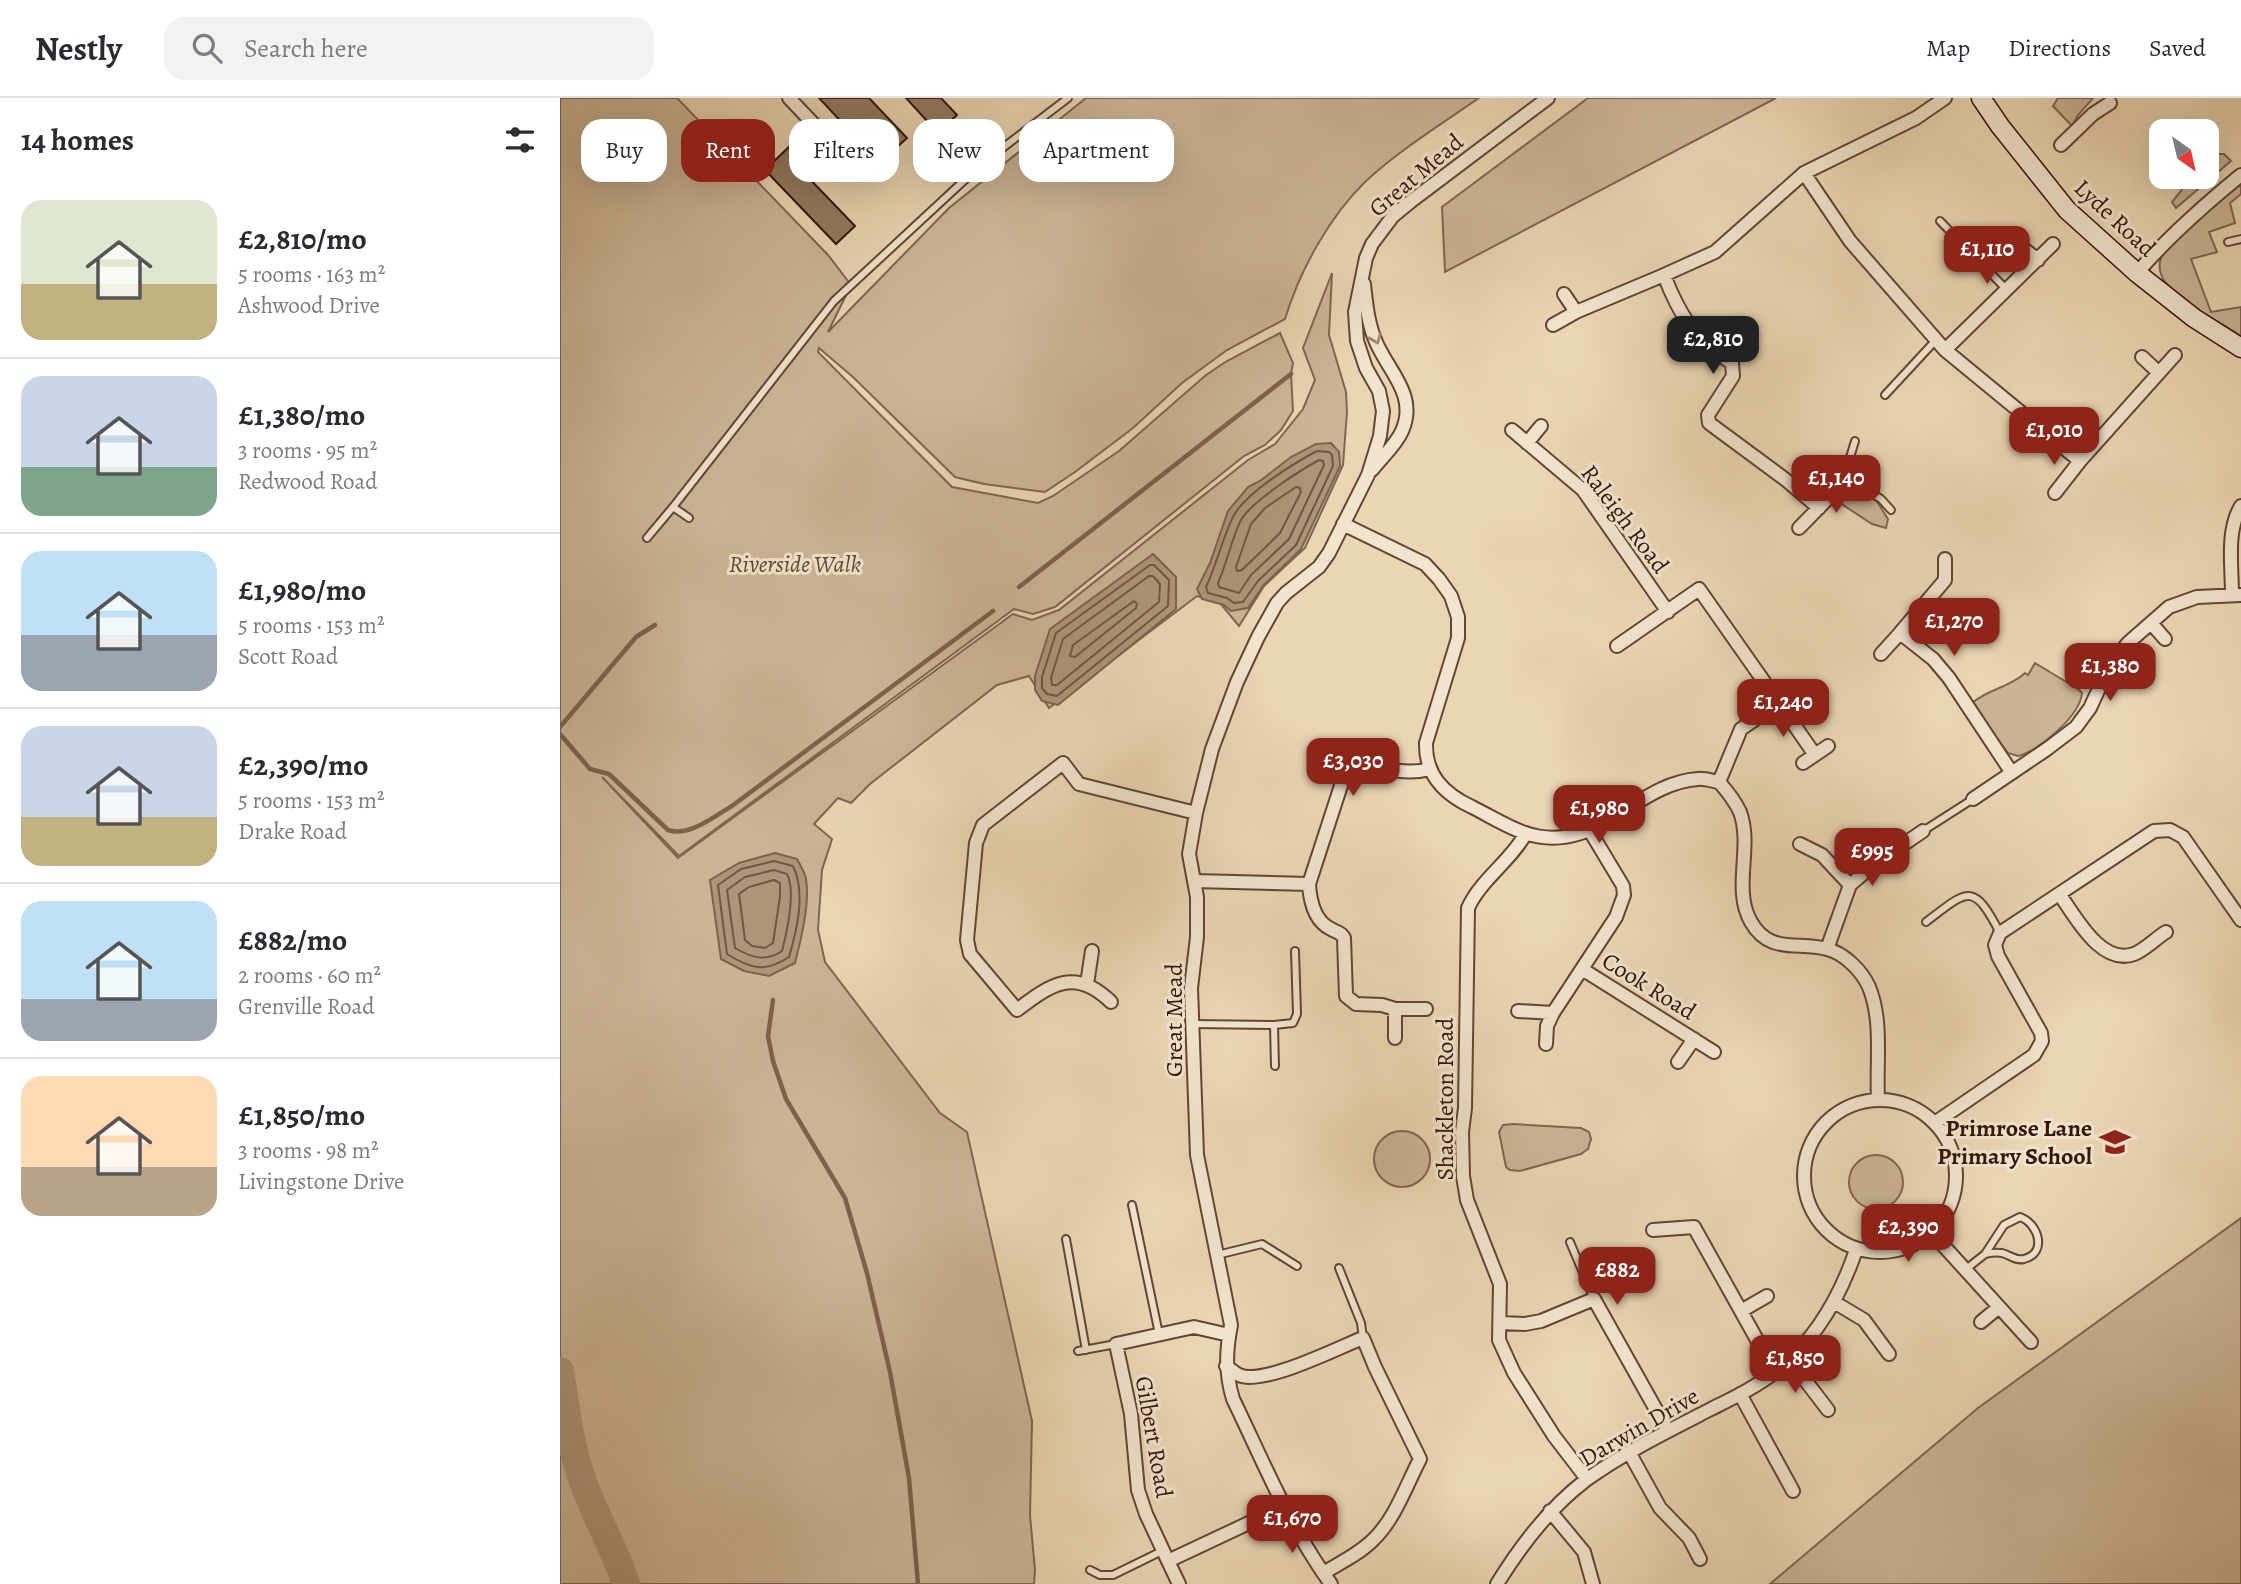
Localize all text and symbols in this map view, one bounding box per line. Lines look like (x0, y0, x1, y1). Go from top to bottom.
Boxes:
search box (164, 17, 654, 80)
text: Nestly (35, 26, 122, 71)
icon: search (188, 29, 226, 67)
text: Search here (244, 31, 368, 66)
text: Map (1926, 32, 1970, 64)
text: Directions (2008, 32, 2111, 64)
text: Saved (2149, 32, 2206, 64)
chip: Buy (581, 119, 667, 182)
chip: Rent (681, 119, 775, 182)
chip: Filters (789, 119, 899, 182)
chip: New (913, 119, 1005, 182)
chip: Apartment (1019, 119, 1174, 182)
north arrow (2149, 119, 2219, 189)
map controls (2149, 119, 2219, 189)
text: 14 homes (21, 120, 134, 160)
icon: filters (501, 121, 539, 159)
street label: Great Mead (1362, 126, 1470, 224)
street label: Lyde Road (2067, 172, 2163, 264)
text: £2,810/mo (238, 219, 367, 259)
pin: £1,110 (1930, 226, 2044, 286)
icon: home (77, 228, 161, 312)
text: £1,110 (1960, 233, 2014, 264)
text: 5 rooms · 163 m² (238, 259, 385, 290)
text: Ashwood Drive (238, 290, 380, 321)
pin: £2,810 (1656, 316, 1770, 376)
text: £2,810 (1683, 323, 1743, 354)
one-way arrow (1368, 332, 1382, 345)
text: £1,380/mo (238, 395, 365, 435)
icon: home (77, 404, 161, 488)
pin: £1,010 (1997, 408, 2111, 467)
text: £1,010 (2025, 414, 2083, 445)
text: 3 rooms · 95 m² (238, 435, 377, 466)
pin: £1,140 (1779, 456, 1893, 515)
street label: Raleigh Road (1574, 458, 1676, 580)
text: £1,140 (1808, 462, 1864, 493)
text: Redwood Road (238, 466, 378, 497)
park label: Riverside Walk (729, 548, 862, 580)
text: £1,980/mo (238, 570, 366, 610)
icon: home (77, 579, 161, 663)
pin: £1,270 (1897, 598, 2011, 658)
text: £1,270 (1925, 605, 1983, 636)
text: 5 rooms · 153 m² (238, 610, 385, 641)
text: Scott Road (238, 641, 338, 672)
pin: £1,380 (2053, 644, 2167, 703)
text: £1,380 (2081, 650, 2139, 681)
pin: £1,240 (1726, 680, 1840, 739)
text: £1,240 (1753, 686, 1813, 717)
pin: £3,030 (1296, 738, 1410, 798)
text: £2,390/mo (238, 745, 369, 785)
text: £3,030 (1322, 745, 1384, 776)
icon: home (77, 754, 161, 838)
text: 5 rooms · 153 m² (238, 785, 385, 816)
pin: £1,980 (1542, 786, 1656, 845)
text: £1,980 (1569, 792, 1629, 823)
text: Drake Road (238, 816, 347, 847)
pin: £995 (1831, 828, 1913, 888)
text: £995 (1850, 835, 1894, 866)
text: £882/mo (238, 920, 347, 960)
icon: home (77, 929, 161, 1013)
street label: Cook Road (1596, 945, 1702, 1027)
text: 2 rooms · 60 m² (238, 960, 381, 991)
street label: Great Mead (1158, 963, 1190, 1077)
text: Grenville Road (238, 991, 375, 1022)
street label: Shackleton Road (1429, 1017, 1461, 1180)
text: £1,850/mo (238, 1095, 365, 1135)
icon: home (77, 1104, 161, 1188)
place label: Primrose Lane Primary School (1937, 1112, 2093, 1172)
school or university icon: Primrose Lane Primary School (2098, 1125, 2132, 1159)
text: 3 rooms · 98 m² (238, 1135, 379, 1166)
text: Livingstone Drive (238, 1166, 404, 1197)
pin: £2,390 (1851, 1204, 1965, 1264)
text: £2,390 (1877, 1211, 1939, 1242)
pin: £882 (1576, 1248, 1658, 1307)
text: £882 (1594, 1254, 1640, 1285)
pin: £1,850 (1738, 1336, 1852, 1395)
text: £1,850 (1766, 1342, 1824, 1373)
street label: Gilbert Road (1128, 1374, 1180, 1500)
street label: Darwin Drive (1573, 1380, 1705, 1474)
pin: £1,670 (1235, 1496, 1349, 1555)
text: £1,670 (1263, 1502, 1321, 1533)

